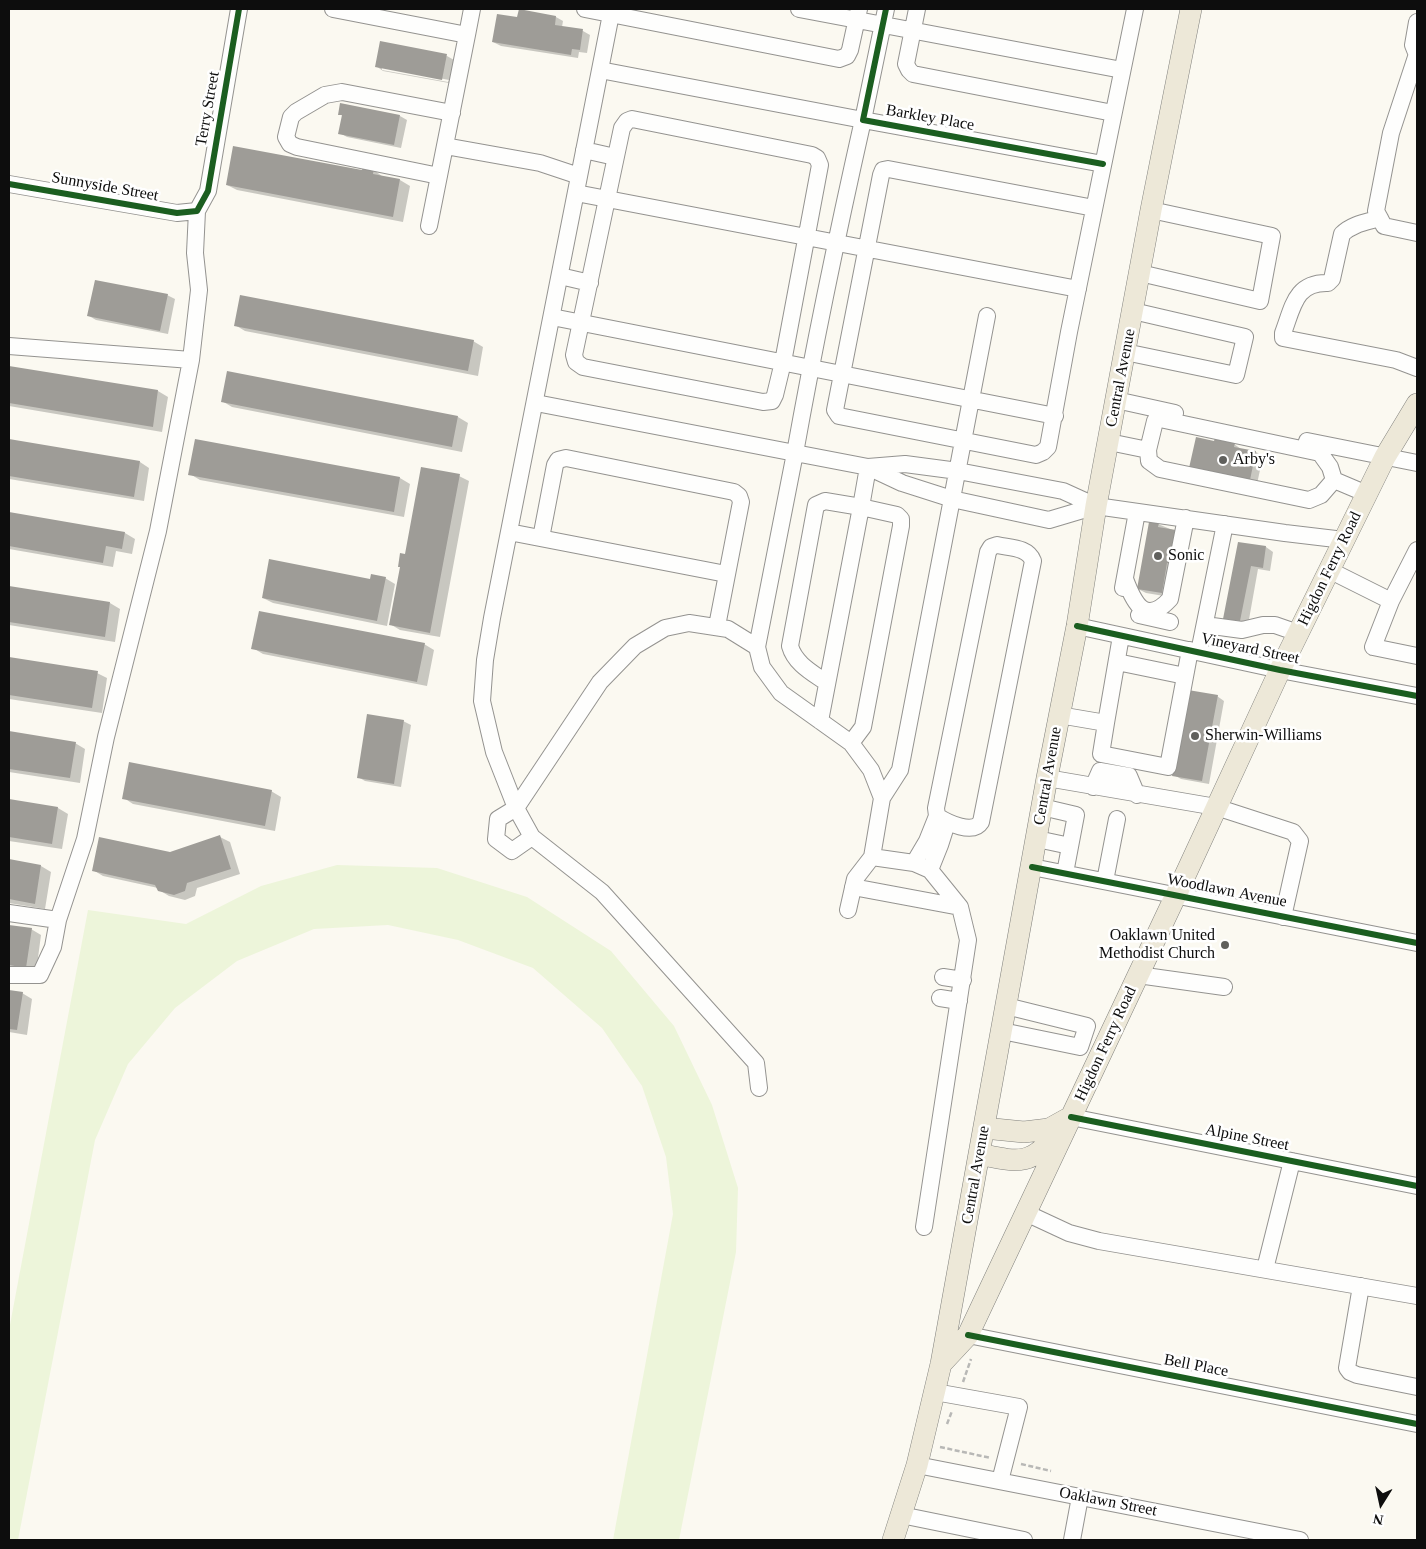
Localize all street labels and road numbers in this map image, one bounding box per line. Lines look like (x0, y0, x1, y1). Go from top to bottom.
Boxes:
street label: Terry Street (192, 70, 224, 148)
street label: Barkley Place (884, 101, 976, 135)
street label: Sunnyside Street (50, 168, 160, 206)
street label: Central Avenue (1102, 327, 1140, 429)
street label: Higdon Ferry Road (1294, 509, 1366, 629)
street label: Vineyard Street (1199, 629, 1301, 669)
street label: Central Avenue (1030, 725, 1066, 827)
street label: Woodlawn Avenue (1166, 870, 1288, 912)
street label: Higdon Ferry Road (1071, 984, 1141, 1104)
street label: Alpine Street (1204, 1120, 1290, 1156)
street label: Central Avenue (958, 1124, 994, 1226)
street label: Bell Place (1162, 1350, 1230, 1382)
street label: Oaklawn Street (1058, 1483, 1158, 1521)

